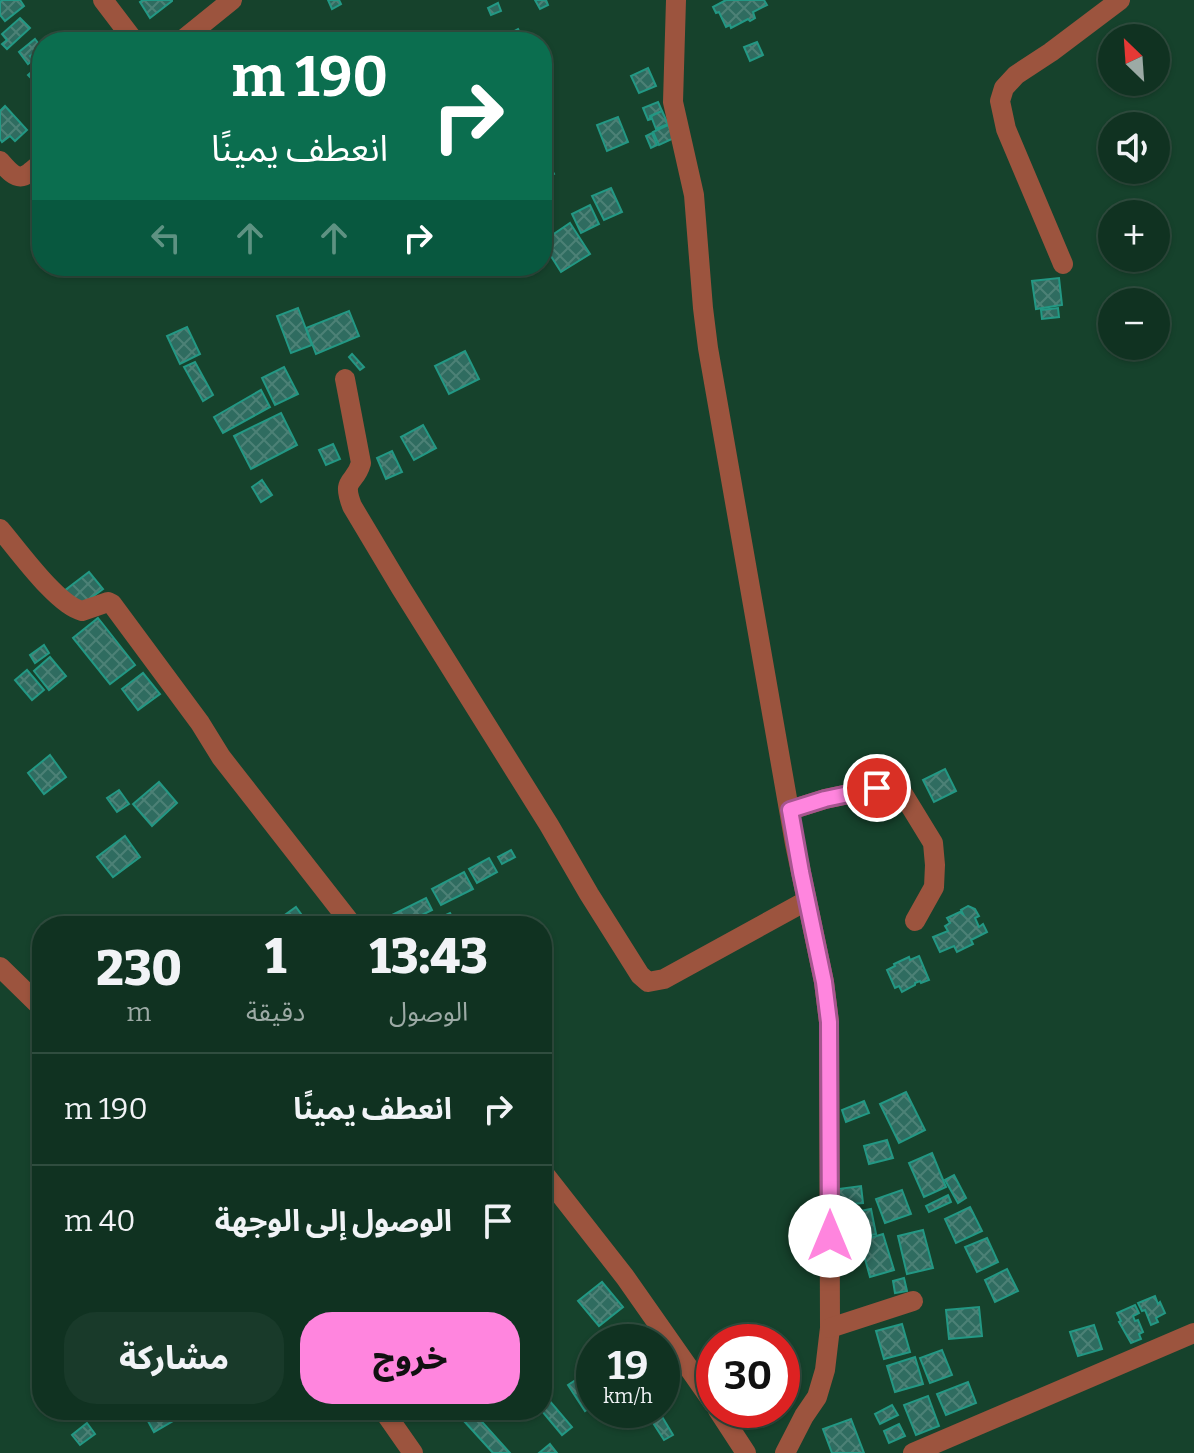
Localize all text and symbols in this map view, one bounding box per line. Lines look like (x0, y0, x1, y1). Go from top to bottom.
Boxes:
north arrow (1098, 24, 1170, 96)
map controls (1098, 24, 1170, 360)
text: 190 m (232, 44, 388, 111)
icon: right (416, 64, 520, 168)
button: sound (1098, 112, 1170, 184)
text: انعطف يمينًا (211, 127, 388, 171)
button: + (1098, 200, 1170, 272)
icon: left (144, 216, 188, 260)
icon: ahead (228, 216, 272, 260)
icon: ahead (312, 216, 356, 260)
icon: right (396, 216, 440, 260)
button: − (1098, 288, 1170, 360)
pin (843, 754, 911, 822)
icon: arrive (855, 766, 899, 810)
text: 1 (265, 928, 286, 986)
text: 13:43 (369, 928, 488, 986)
text: 230 (96, 940, 182, 998)
text: m (127, 997, 151, 1028)
text: دقيقة (246, 997, 305, 1028)
text: الوصول (389, 997, 468, 1028)
icon: right (476, 1087, 520, 1131)
text: 190 m (64, 1091, 148, 1127)
text: انعطف يمينًا (293, 1091, 452, 1127)
position arrow (788, 1194, 872, 1278)
icon: arrive (476, 1199, 520, 1243)
text: 40 m (64, 1203, 135, 1239)
text: الوصول إلى الوجهة (215, 1203, 452, 1239)
button: مشاركة (64, 1312, 284, 1404)
button: خروج (300, 1312, 520, 1404)
speed limit sign: 30 (696, 1324, 800, 1428)
text: 19 (608, 1342, 648, 1390)
text: km/h (603, 1384, 653, 1408)

